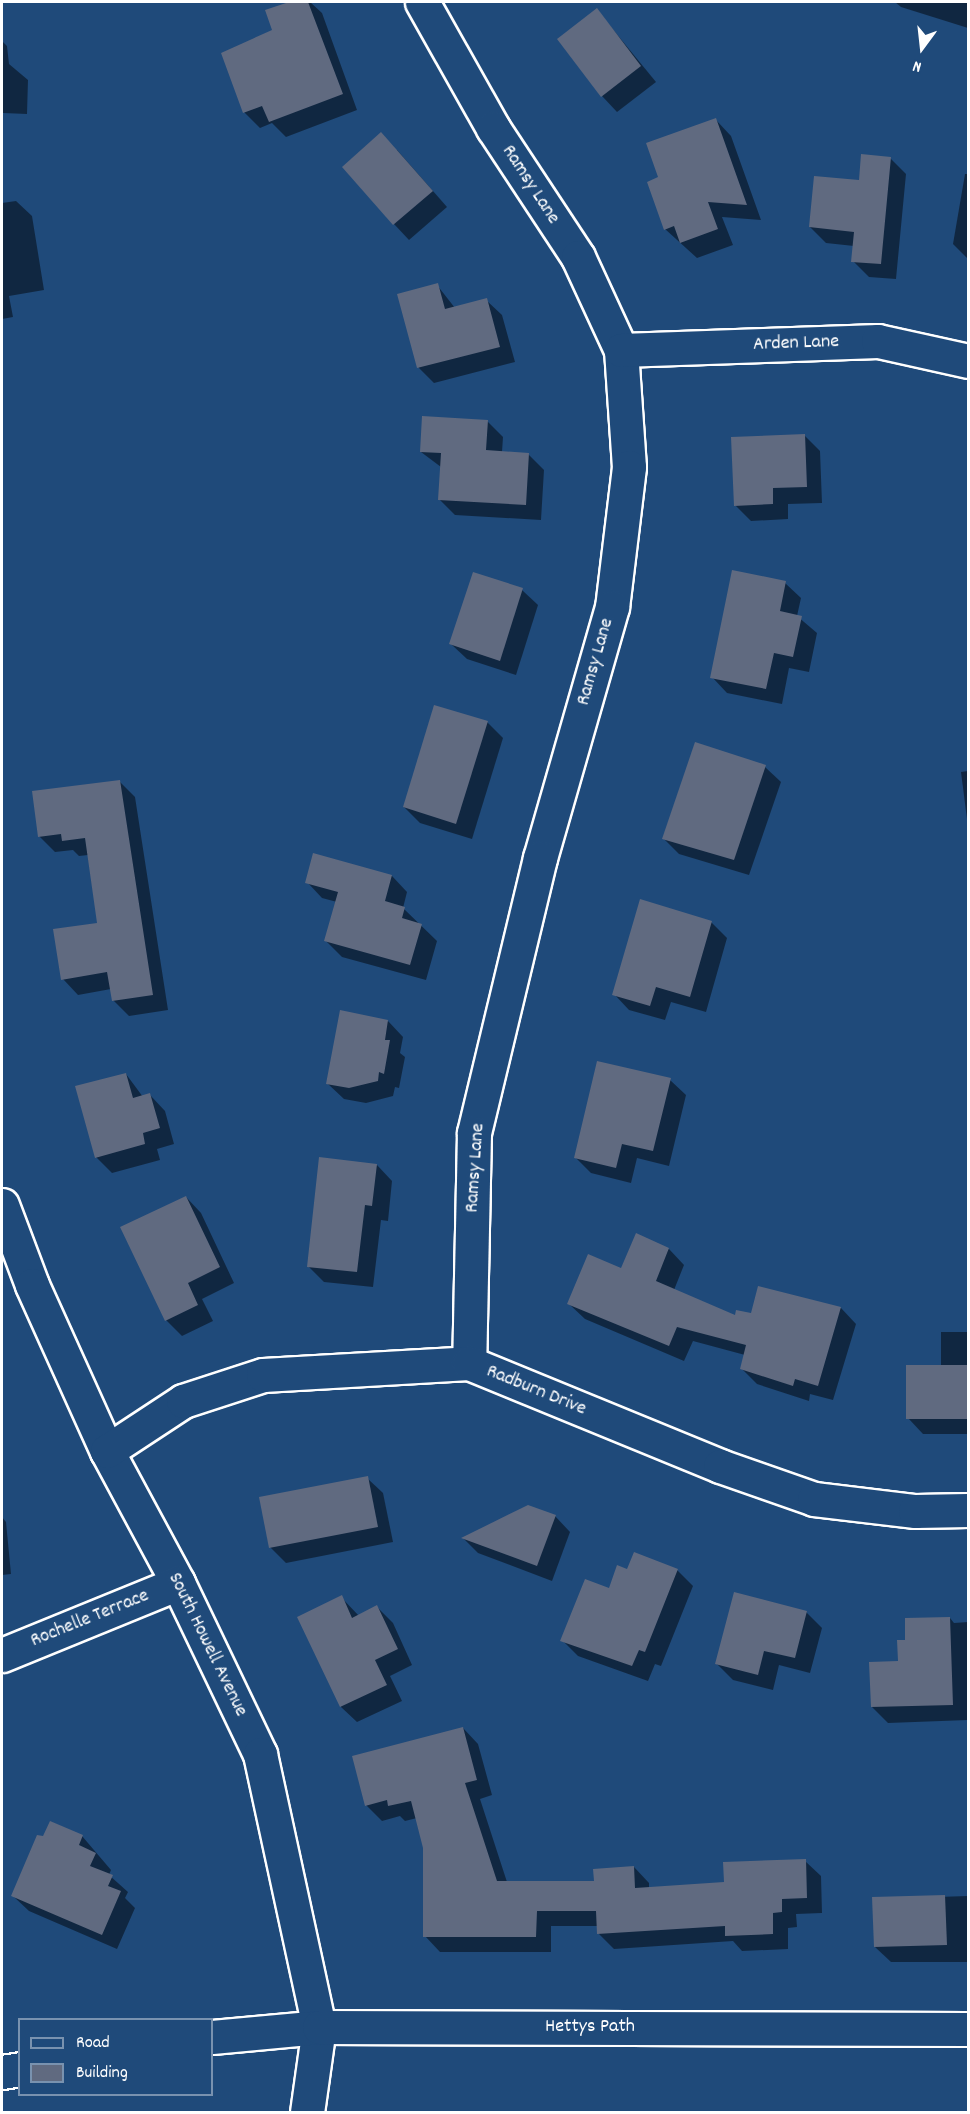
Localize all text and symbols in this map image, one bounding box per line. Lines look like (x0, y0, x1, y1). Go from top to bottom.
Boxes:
north arrow (892, 18, 952, 78)
text: N (910, 54, 924, 78)
street label: Ramsy Lane (496, 141, 564, 229)
street label: Arden Lane (753, 331, 839, 357)
street label: Ramsy Lane (572, 616, 620, 708)
street label: Ramsy Lane (461, 1122, 491, 1214)
street label: Radburn Drive (483, 1360, 589, 1422)
street label: South Howell Avenue (162, 1569, 252, 1721)
street label: Rochelle Terrace (27, 1584, 153, 1654)
street label: Hettys Path (545, 2015, 635, 2039)
legend (18, 2018, 213, 2096)
text: Road (76, 2031, 110, 2056)
text: Building (76, 2061, 128, 2086)

